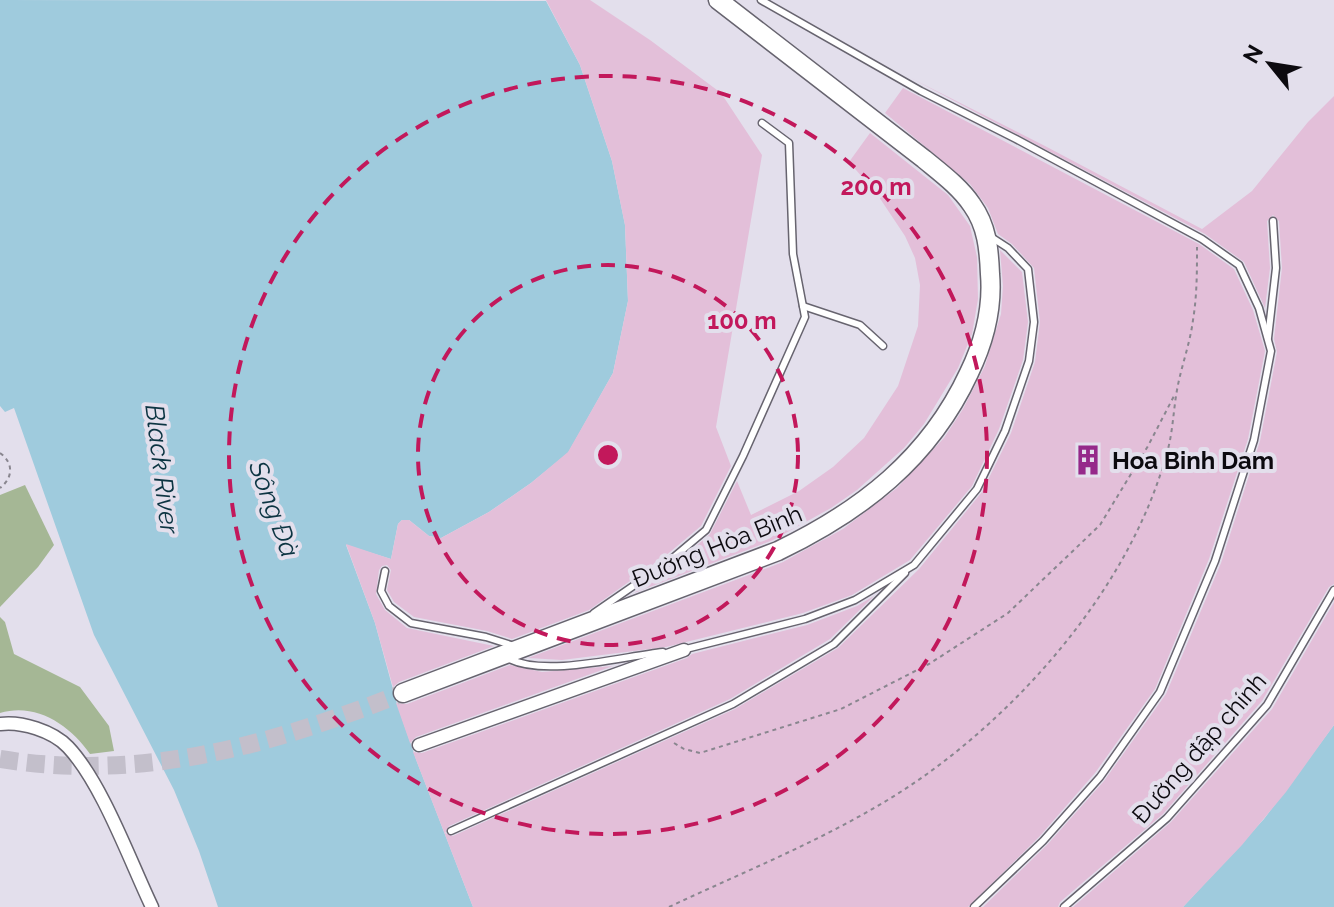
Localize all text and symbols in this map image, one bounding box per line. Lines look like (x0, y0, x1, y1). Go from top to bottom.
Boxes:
north arrow (1230, 24, 1310, 104)
text: N (1237, 40, 1268, 68)
text: 200 m (840, 172, 912, 201)
text: 100 m (707, 306, 777, 335)
water label: Black River (139, 403, 185, 537)
centre of rings (594, 441, 622, 469)
building icon: Hoa Binh Dam (1071, 443, 1105, 477)
place label: Hoa Binh Dam (1112, 446, 1274, 475)
water label: Sông Đà (242, 456, 305, 561)
street label: Đường Hòa Bình (628, 499, 806, 593)
street label: Đường đập chính (1126, 667, 1272, 829)

